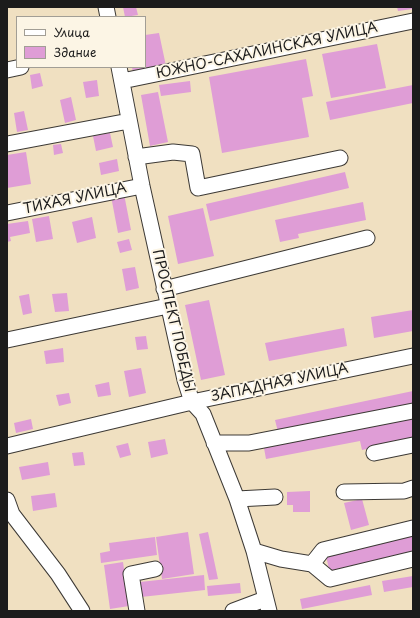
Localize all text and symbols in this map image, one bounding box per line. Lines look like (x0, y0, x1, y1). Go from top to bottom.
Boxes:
legend (16, 16, 146, 68)
street label: ЮЖНО-САХАЛИНСКАЯ УЛИЦА (155, 19, 379, 83)
text: Улица (54, 23, 90, 41)
text: Здание (54, 43, 96, 61)
street label: ТИХАЯ УЛИЦА (22, 180, 128, 218)
street label: ПРОСПЕКТ ПОБЕДЫ (148, 248, 198, 394)
street label: ЗАПАДНАЯ УЛИЦА (210, 360, 350, 406)

